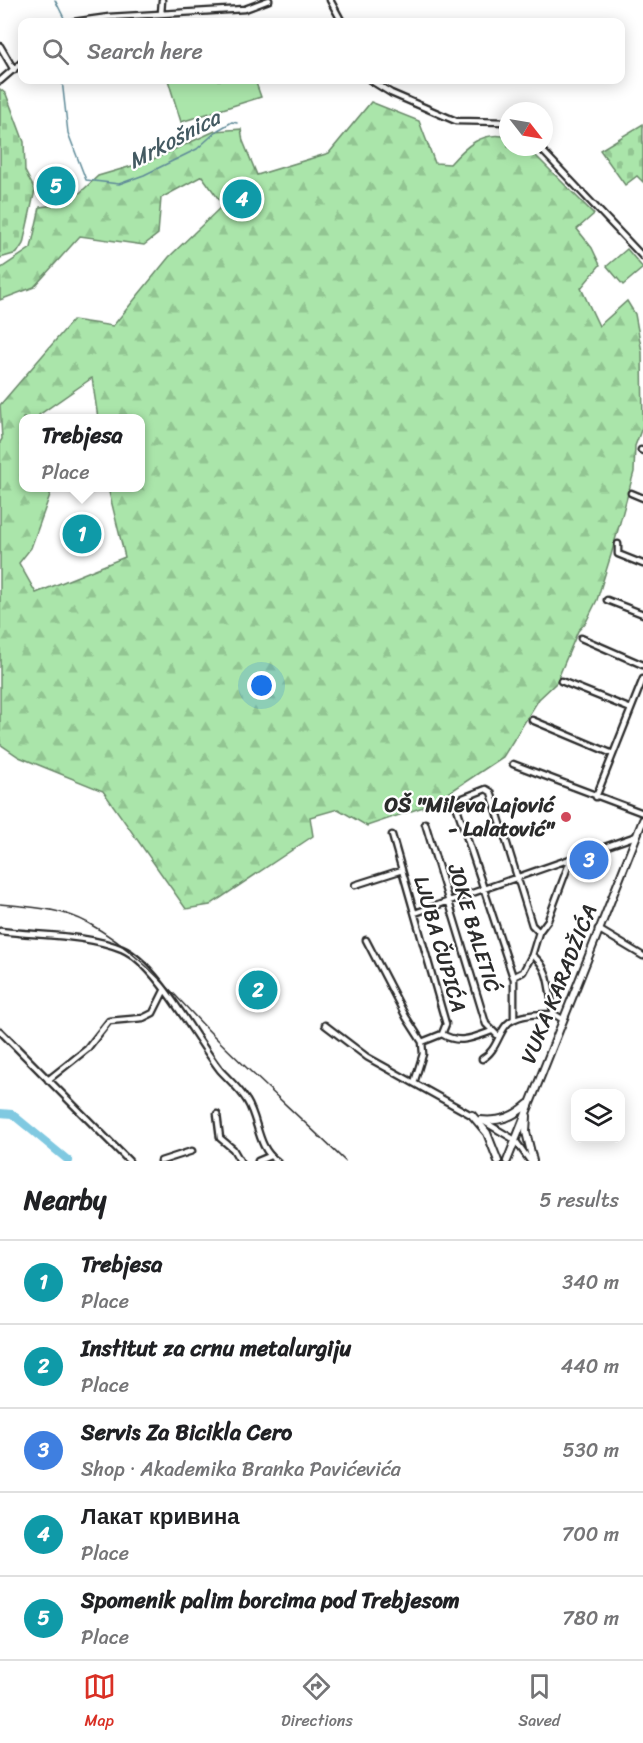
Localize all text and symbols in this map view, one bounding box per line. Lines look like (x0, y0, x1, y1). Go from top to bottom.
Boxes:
search box (18, 18, 625, 84)
text: Search here (87, 32, 203, 71)
icon: search (39, 35, 72, 68)
water label: Mrkošnica (121, 97, 229, 180)
north arrow (499, 102, 553, 156)
pin: 5 (36, 164, 76, 208)
pin: 4 (222, 176, 262, 222)
popup (19, 414, 145, 492)
text: Trebjesa (41, 416, 123, 455)
text: Place (41, 455, 90, 490)
pin: 1 (62, 512, 101, 556)
your location (247, 671, 276, 700)
place label: OŠ "Mileva Lajović - Lalatović" (385, 786, 557, 848)
marker: OŠ "Mileva Lajović - Lalatović" (559, 810, 573, 824)
pin: 3 (570, 838, 608, 882)
street label: JOKE BALETIĆ (436, 858, 512, 997)
street label: LJUBA ČUPIĆA (402, 871, 478, 1017)
street label: VUKA KARADŽIĆA (510, 898, 608, 1070)
pin: 2 (238, 968, 278, 1012)
map controls (571, 1089, 625, 1143)
button: layers (571, 1089, 625, 1143)
text: Nearby (24, 1177, 106, 1223)
text: 5 results (540, 1183, 619, 1218)
text: Trebjesa (81, 1245, 162, 1284)
text: 1 (39, 1265, 48, 1300)
text: 340 m (562, 1265, 619, 1300)
text: Place (81, 1284, 129, 1319)
text: Institut za crnu metalurgiju (81, 1329, 351, 1368)
text: 2 (38, 1349, 49, 1384)
text: 440 m (561, 1349, 619, 1384)
text: Place (81, 1368, 129, 1403)
text: Servis Za Bicikla Cero (81, 1413, 292, 1452)
text: 3 (38, 1433, 49, 1468)
text: 530 m (563, 1433, 619, 1468)
text: Shop · Akademika Branka Pavićevića (81, 1452, 401, 1487)
text: Лакат кривина (81, 1497, 240, 1536)
text: 4 (37, 1517, 50, 1552)
text: 700 m (562, 1517, 619, 1552)
text: Place (81, 1536, 129, 1571)
text: Spomenik palim borcima pod Trebjesom (81, 1581, 460, 1620)
text: 5 (37, 1601, 50, 1636)
text: 780 m (562, 1601, 619, 1636)
text: Place (81, 1620, 129, 1655)
tab: Map (83, 1670, 116, 1735)
tab: Directions (281, 1670, 353, 1735)
tab: Saved (518, 1670, 560, 1735)

